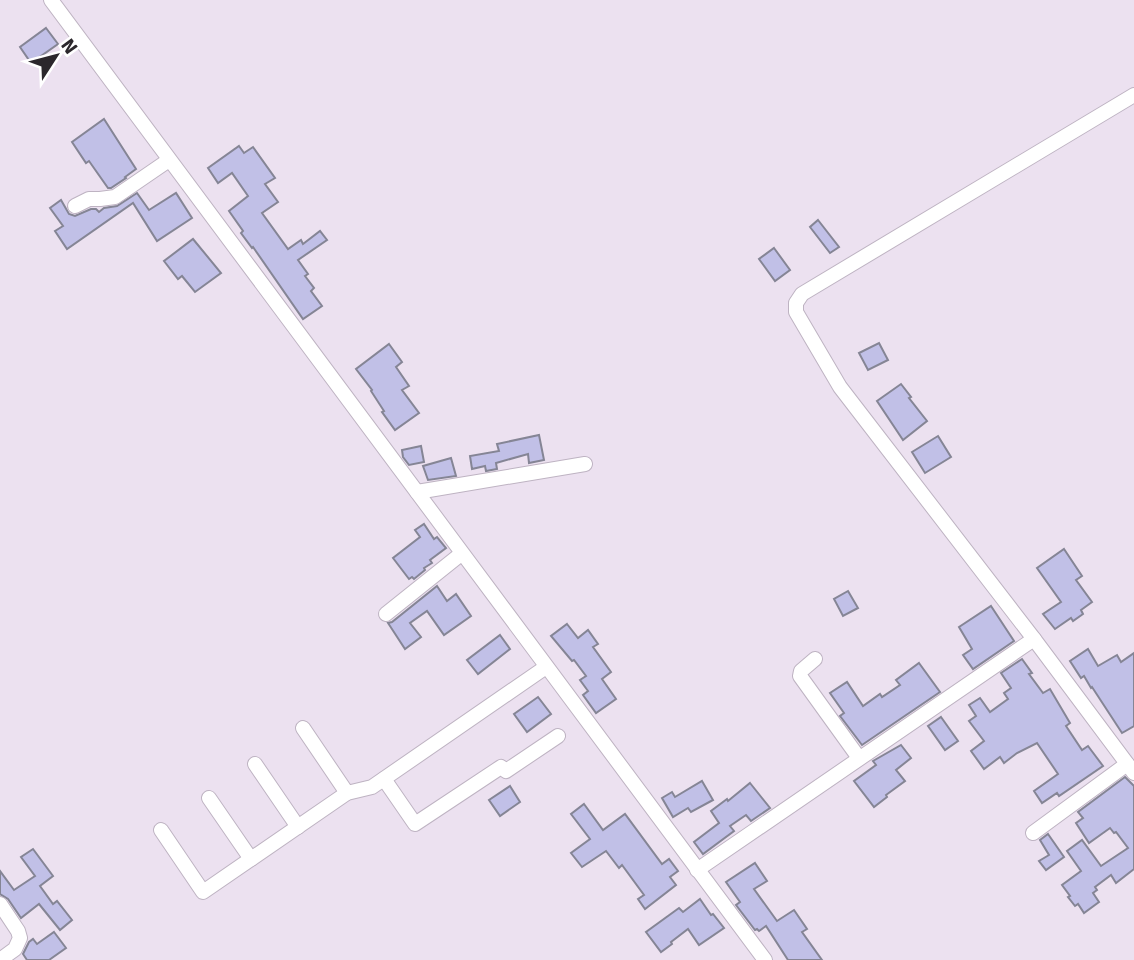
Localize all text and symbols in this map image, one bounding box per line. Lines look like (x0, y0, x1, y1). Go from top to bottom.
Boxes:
north arrow (21, 21, 91, 91)
text: N (55, 34, 83, 59)

